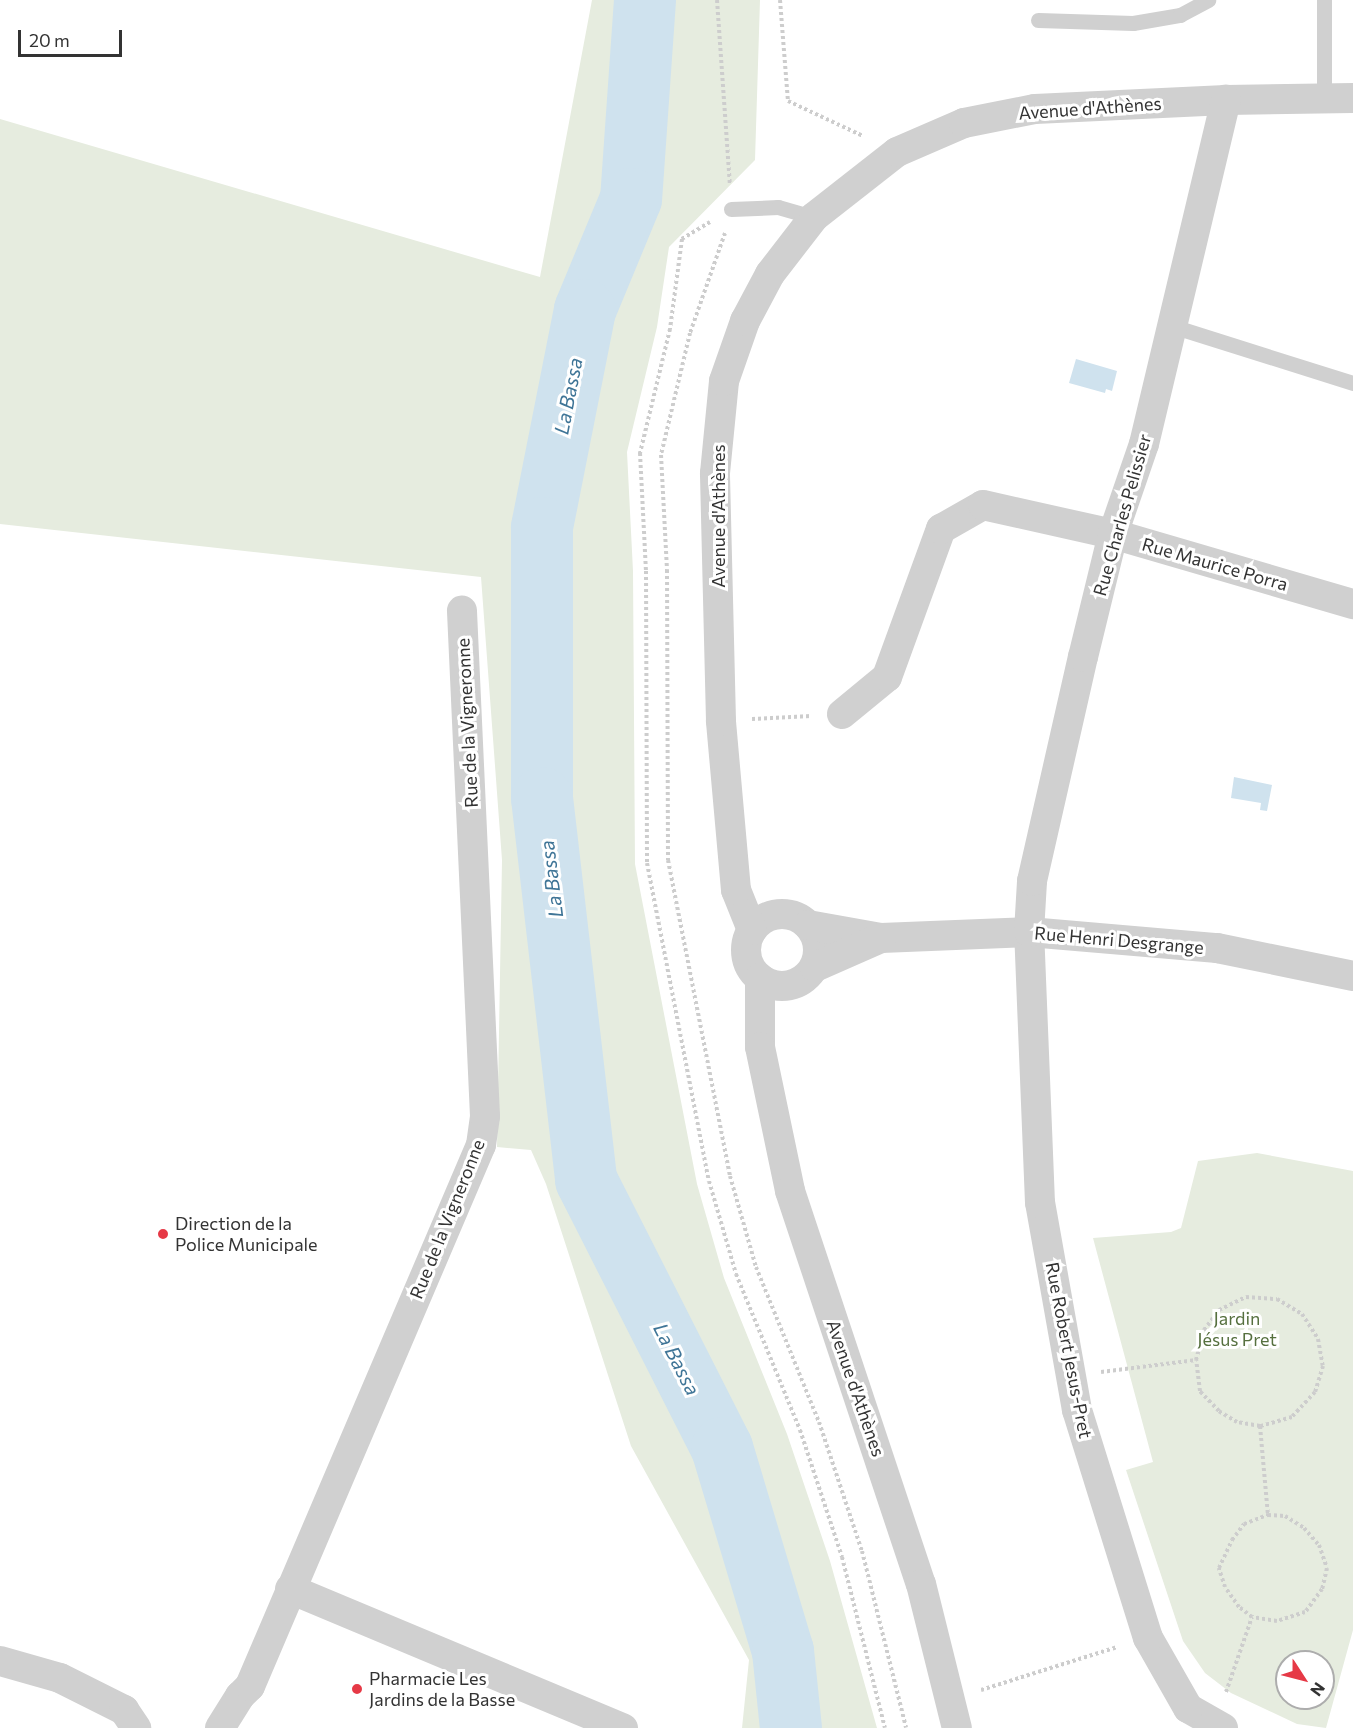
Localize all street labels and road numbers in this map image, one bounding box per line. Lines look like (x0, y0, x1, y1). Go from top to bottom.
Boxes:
street label: Avenue d'Athènes (1018, 92, 1162, 124)
street label: Rue Charles Pelissier (1089, 432, 1155, 598)
street label: Avenue d'Athènes (707, 444, 729, 588)
street label: Rue Maurice Porra (1140, 533, 1290, 595)
street label: Rue de la Vigneronne (452, 638, 482, 808)
street label: Rue Henri Desgrange (1033, 922, 1205, 958)
street label: Rue de la Vigneronne (405, 1136, 489, 1302)
street label: Rue Robert Jesus-Pret (1041, 1260, 1097, 1440)
street label: Avenue d'Athènes (822, 1317, 890, 1459)

